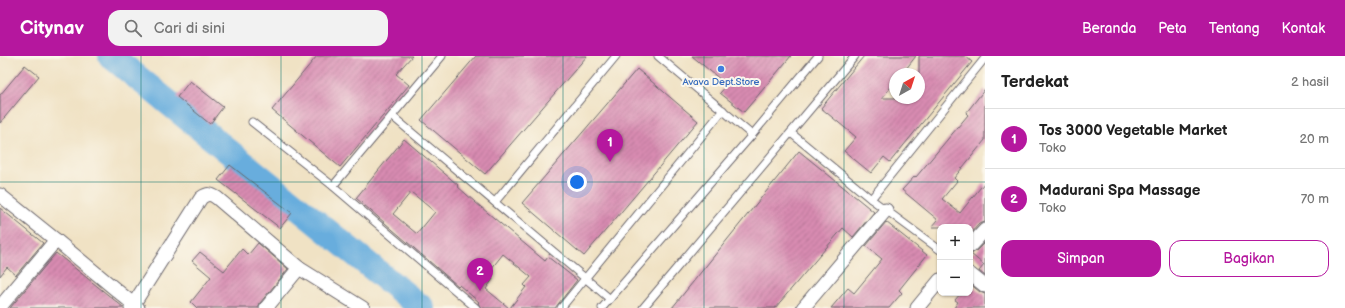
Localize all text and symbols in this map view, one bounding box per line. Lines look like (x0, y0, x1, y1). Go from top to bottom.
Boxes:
search box (108, 10, 388, 46)
text: Citynav (20, 17, 84, 40)
icon: search (122, 17, 144, 39)
text: Cari di sini (154, 19, 225, 38)
text: Beranda (1082, 20, 1136, 37)
text: Peta (1158, 20, 1187, 37)
text: Tentang (1209, 20, 1260, 37)
text: Kontak (1282, 20, 1325, 37)
marker: Avava Dept.Store (716, 64, 726, 74)
north arrow (889, 68, 925, 104)
text: Terdekat (1001, 72, 1069, 92)
text: 2 hasil (1291, 74, 1329, 90)
place label: Avava Dept.Store (683, 76, 760, 88)
text: Tos 3000 Vegetable Market (1039, 121, 1227, 140)
pin: 1 (597, 129, 623, 162)
text: 1 (1011, 131, 1017, 147)
text: 20 m (1299, 131, 1329, 147)
text: Toko (1039, 140, 1066, 156)
your location (567, 172, 587, 192)
text: Madurani Spa Massage (1039, 181, 1200, 200)
text: 2 (1010, 191, 1018, 207)
text: 70 m (1301, 191, 1329, 207)
text: Toko (1039, 200, 1066, 216)
map controls (937, 224, 973, 296)
button: + (937, 224, 973, 260)
button: Simpan (1001, 240, 1161, 277)
button: Bagikan (1169, 240, 1329, 277)
pin: 2 (467, 258, 493, 291)
button: − (937, 260, 973, 296)

